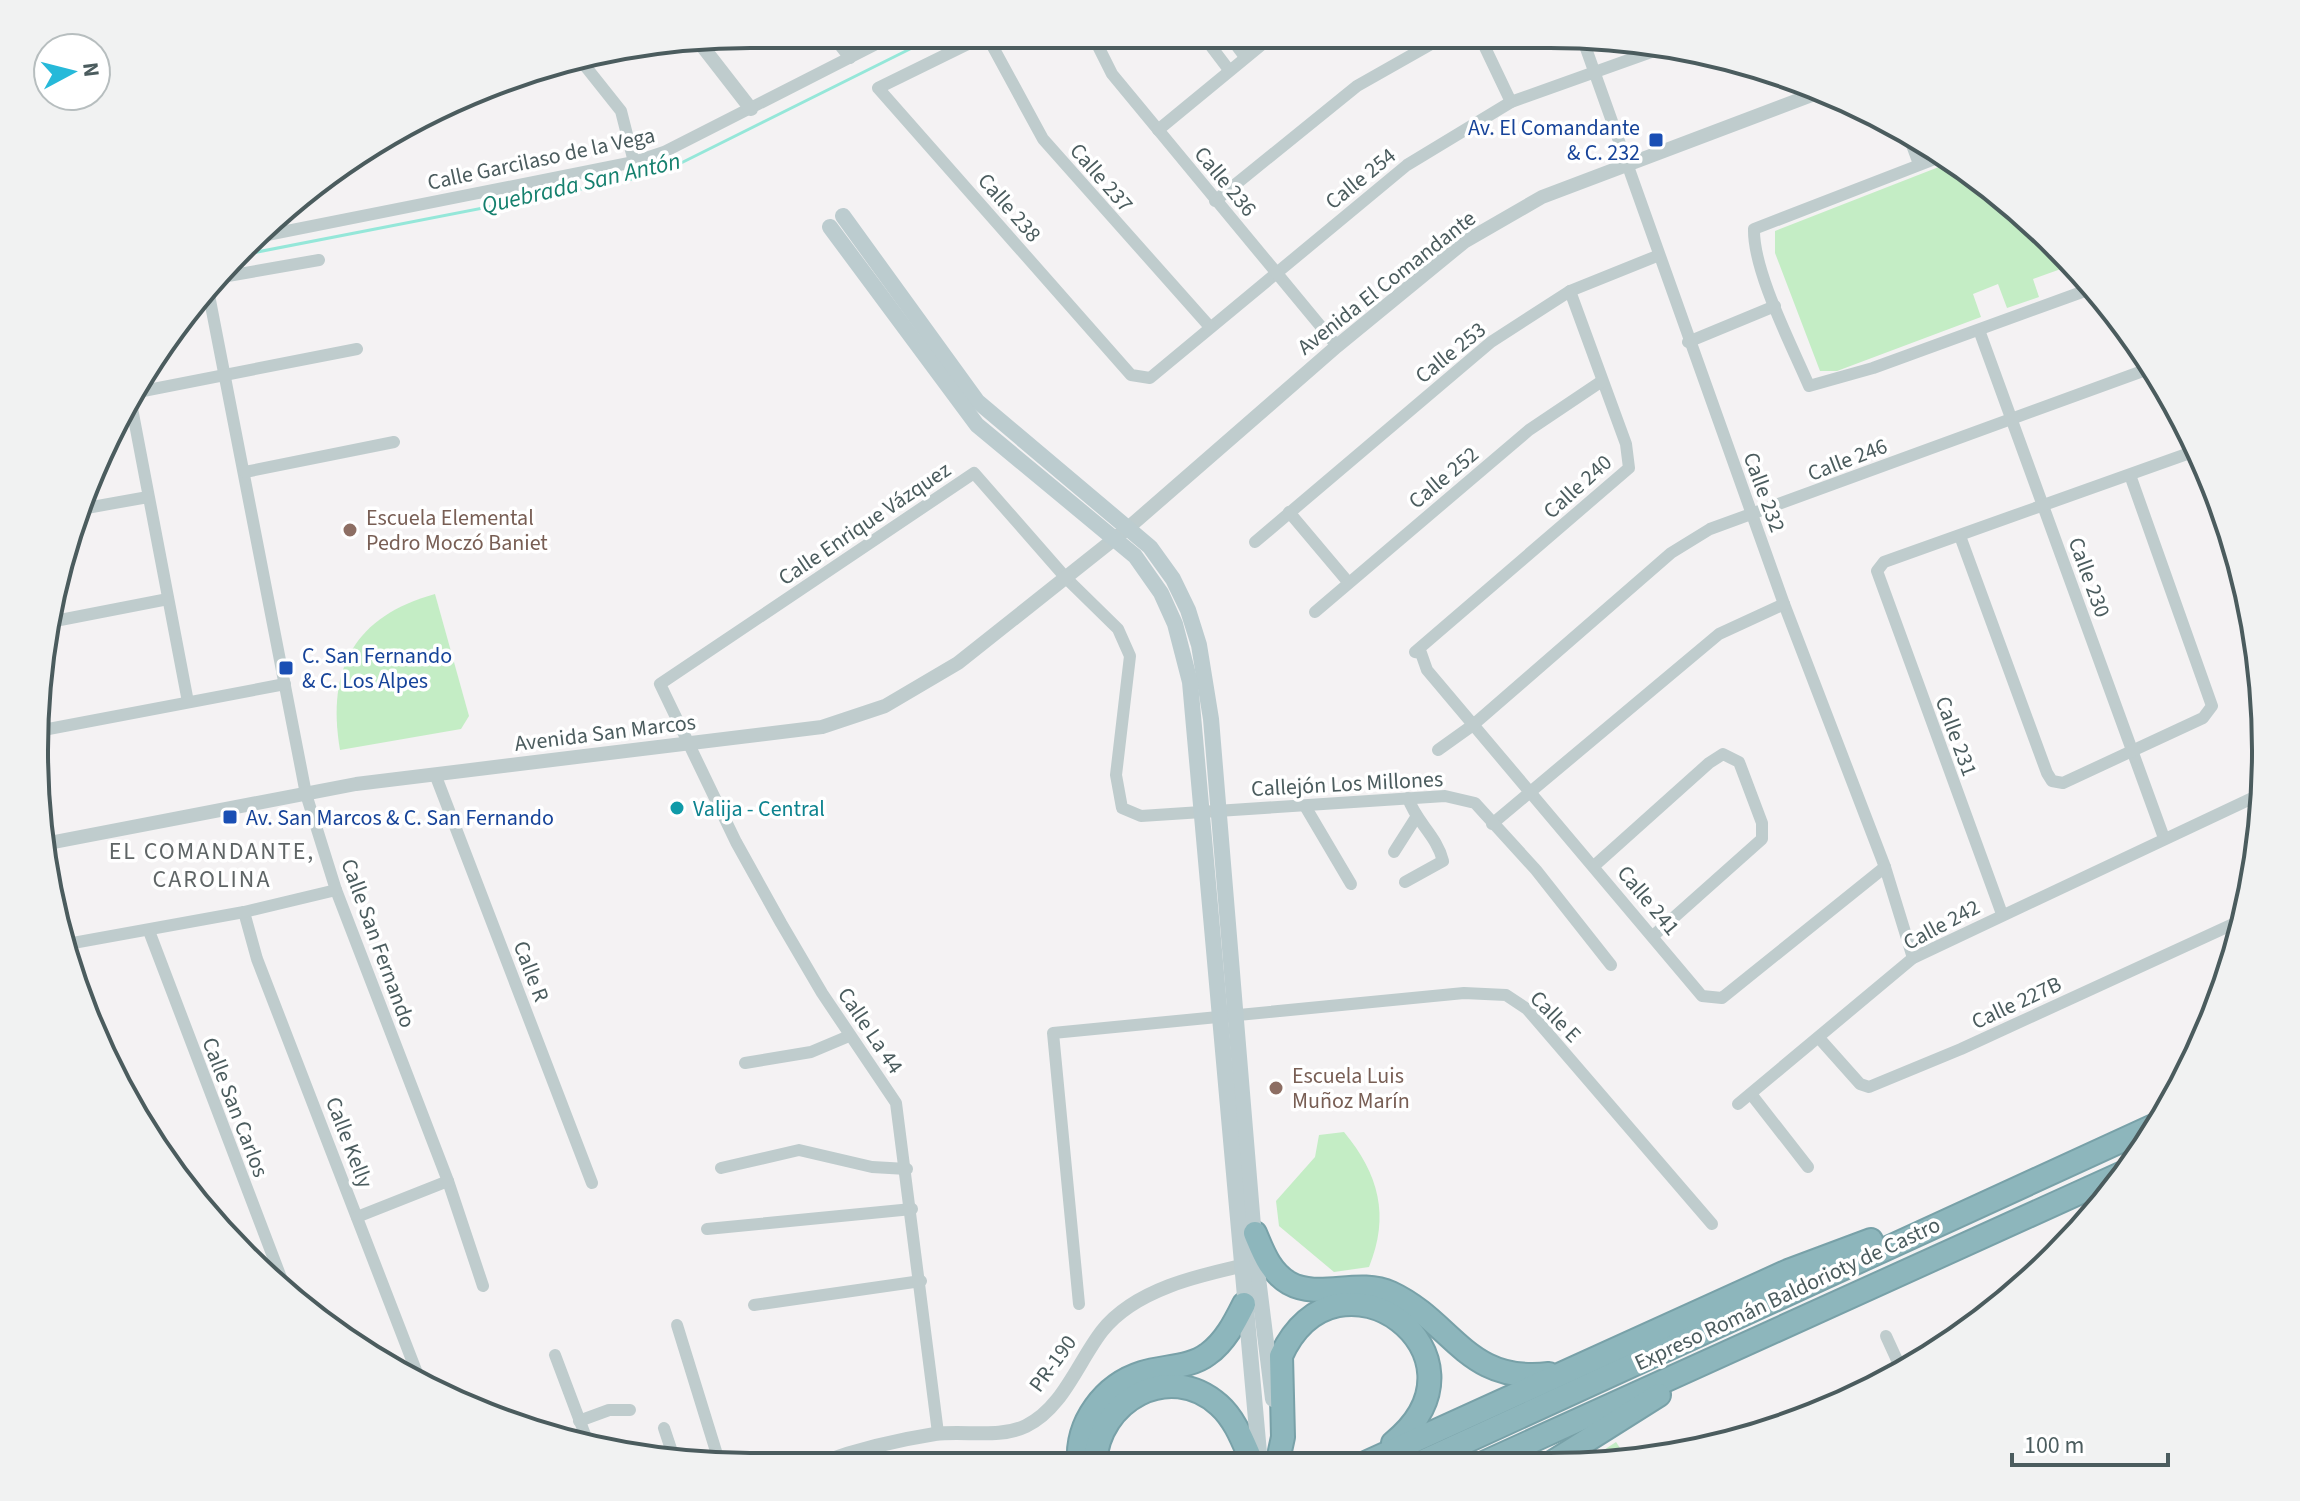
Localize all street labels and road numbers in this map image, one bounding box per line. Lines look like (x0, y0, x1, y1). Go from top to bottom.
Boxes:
street label: Calle Garcilaso de la Vega (424, 119, 658, 199)
street label: Calle 237 (1062, 136, 1141, 220)
street label: Calle 236 (1186, 140, 1264, 224)
street label: Calle 254 (1318, 140, 1403, 217)
street label: Calle 238 (970, 166, 1049, 250)
street label: Avenida El Comandante (1291, 203, 1483, 363)
street label: Calle 253 (1408, 314, 1493, 391)
street label: Calle 246 (1803, 430, 1892, 490)
street label: Calle 252 (1402, 439, 1486, 517)
street label: Calle 240 (1536, 447, 1619, 526)
street label: Calle 232 (1735, 448, 1793, 537)
street label: Calle Enrique Vázquez (772, 454, 957, 594)
street label: Calle 230 (2060, 533, 2118, 622)
street label: Calle 231 (1927, 692, 1985, 781)
street label: Avenida San Marcos (513, 706, 698, 760)
street label: Callejón Los Millones (1250, 763, 1444, 805)
street label: Calle San Fernando (333, 854, 424, 1032)
street label: Calle 241 (1609, 859, 1687, 943)
street label: Calle 242 (1897, 891, 1986, 958)
street label: Calle R (505, 936, 557, 1006)
street label: Calle 227B (1966, 968, 2067, 1038)
street label: Calle La 44 (829, 981, 911, 1080)
street label: Calle E (1522, 983, 1588, 1050)
street label: Calle San Carlos (194, 1033, 276, 1182)
street label: Calle Kelly (317, 1092, 381, 1193)
street label: Expreso Román Baldorioty de Castro (1629, 1209, 1946, 1379)
street label: PR-190 (1021, 1328, 1085, 1399)

